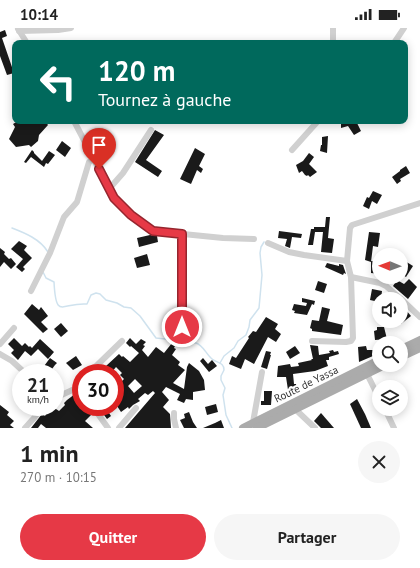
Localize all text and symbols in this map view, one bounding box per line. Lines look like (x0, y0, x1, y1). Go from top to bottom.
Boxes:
text: 10:14 (20, 5, 58, 24)
text: 120 m (98, 52, 175, 89)
icon: left (32, 56, 84, 108)
text: Tournez à gauche (98, 88, 231, 111)
pin (82, 128, 116, 169)
icon: arrive (88, 134, 110, 156)
north arrow (372, 248, 408, 284)
map controls (372, 248, 408, 416)
button: sound (372, 292, 408, 328)
position arrow (161, 306, 203, 348)
button: search (372, 336, 408, 372)
street label: Route de Yassa (272, 362, 340, 406)
speed limit sign: 30 (72, 364, 124, 416)
text: 21 (27, 372, 49, 398)
button: layers (372, 380, 408, 416)
text: km/h (27, 393, 49, 406)
text: 1 min (20, 438, 79, 469)
button: close (358, 441, 400, 483)
text: 270 m · 10:15 (20, 469, 97, 486)
button: Quitter (20, 514, 206, 560)
button: Partager (214, 514, 400, 560)

